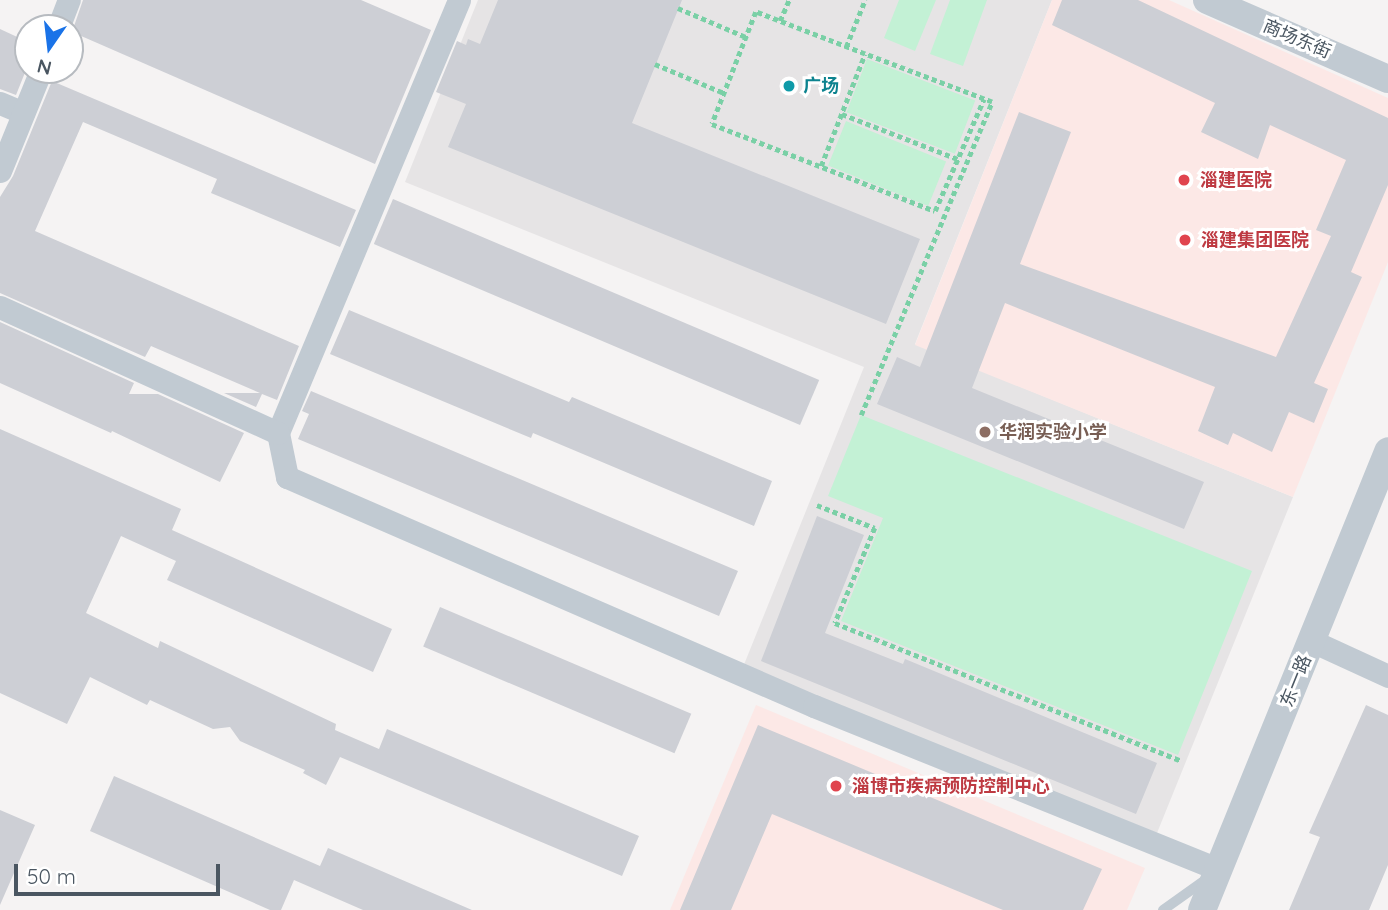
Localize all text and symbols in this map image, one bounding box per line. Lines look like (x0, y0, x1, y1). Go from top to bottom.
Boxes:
north arrow (14, 14, 84, 84)
street label: 商场东街 (1260, 15, 1334, 63)
text: N (35, 54, 54, 81)
place label: 广场 (803, 75, 839, 97)
marker: 广场 (781, 78, 797, 94)
place label: 淄建医院 (1200, 169, 1272, 191)
marker: 淄建医院 (1174, 170, 1194, 190)
place label: 淄建集团医院 (1201, 229, 1309, 251)
marker: 淄建集团医院 (1175, 230, 1195, 250)
place label: 华润实验小学 (999, 421, 1107, 443)
marker: 华润实验小学 (977, 424, 993, 440)
street label: 东一路 (1276, 652, 1316, 710)
place label: 淄博市疾病预防控制中心 (852, 775, 1050, 797)
marker: 淄博市疾病预防控制中心 (826, 776, 846, 796)
scale bar (18, 850, 224, 894)
text: 50 m (27, 863, 76, 889)

